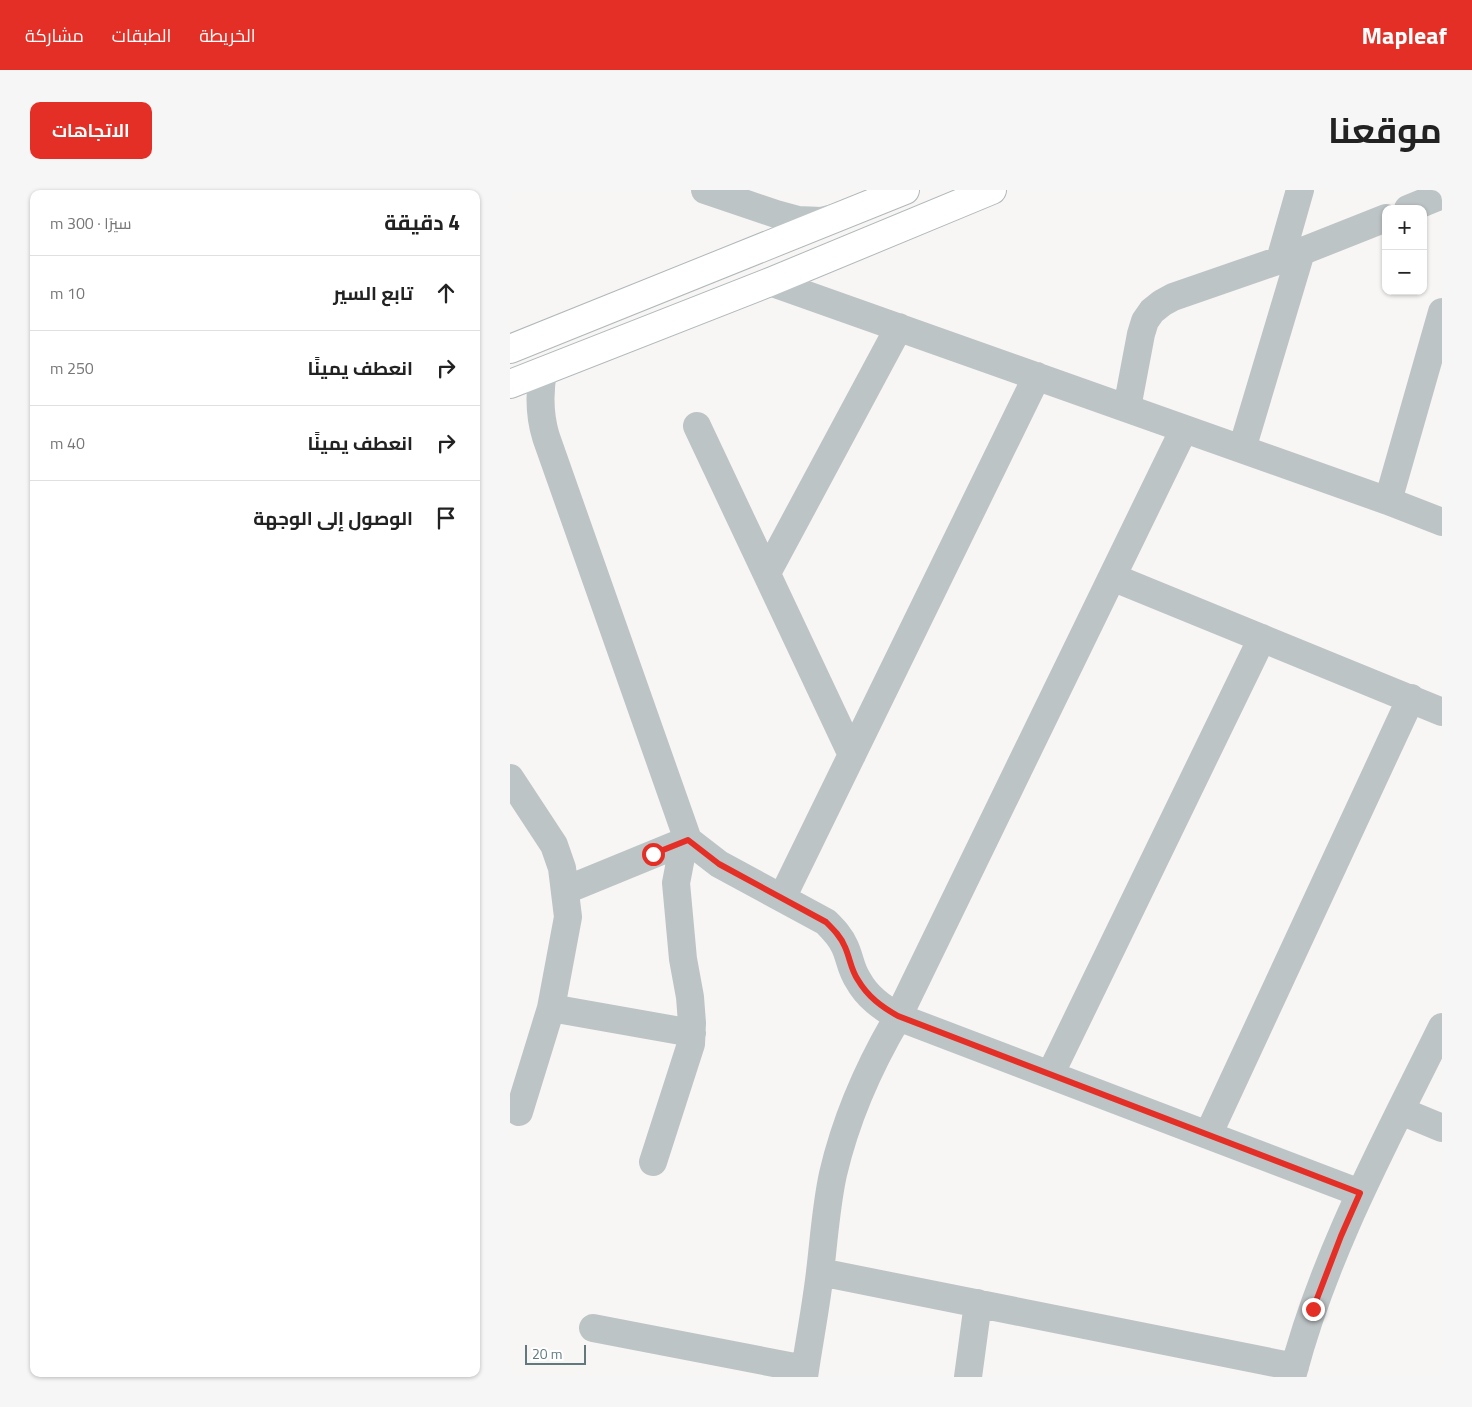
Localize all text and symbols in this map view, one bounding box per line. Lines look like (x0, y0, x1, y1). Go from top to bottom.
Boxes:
text: Mapleaf (1362, 17, 1447, 53)
text: مشاركة (25, 22, 84, 49)
text: الطبقات (112, 22, 171, 49)
text: الخريطة (199, 22, 256, 49)
button: الاتجاهات (30, 102, 152, 159)
text: موقعنا (1328, 103, 1442, 157)
map controls (1382, 205, 1427, 295)
button: + (1382, 205, 1427, 250)
text: 4 دقيقة (384, 206, 460, 238)
text: سيرًا · 300 m (50, 211, 131, 235)
button: − (1382, 250, 1427, 295)
text: تابع السير (333, 278, 413, 307)
icon: ahead (432, 279, 460, 307)
text: 10 m (50, 281, 85, 305)
text: انعطف يمينًا (308, 353, 413, 382)
icon: right (432, 354, 460, 382)
text: 250 m (50, 356, 94, 380)
text: انعطف يمينًا (308, 428, 413, 457)
icon: right (432, 429, 460, 457)
text: 40 m (50, 431, 85, 455)
text: الوصول إلى الوجهة (253, 503, 413, 532)
icon: arrive (432, 504, 460, 532)
route start (642, 843, 665, 866)
route end (1302, 1298, 1325, 1321)
scale bar (525, 1342, 586, 1365)
text: 20 m (532, 1343, 562, 1364)

